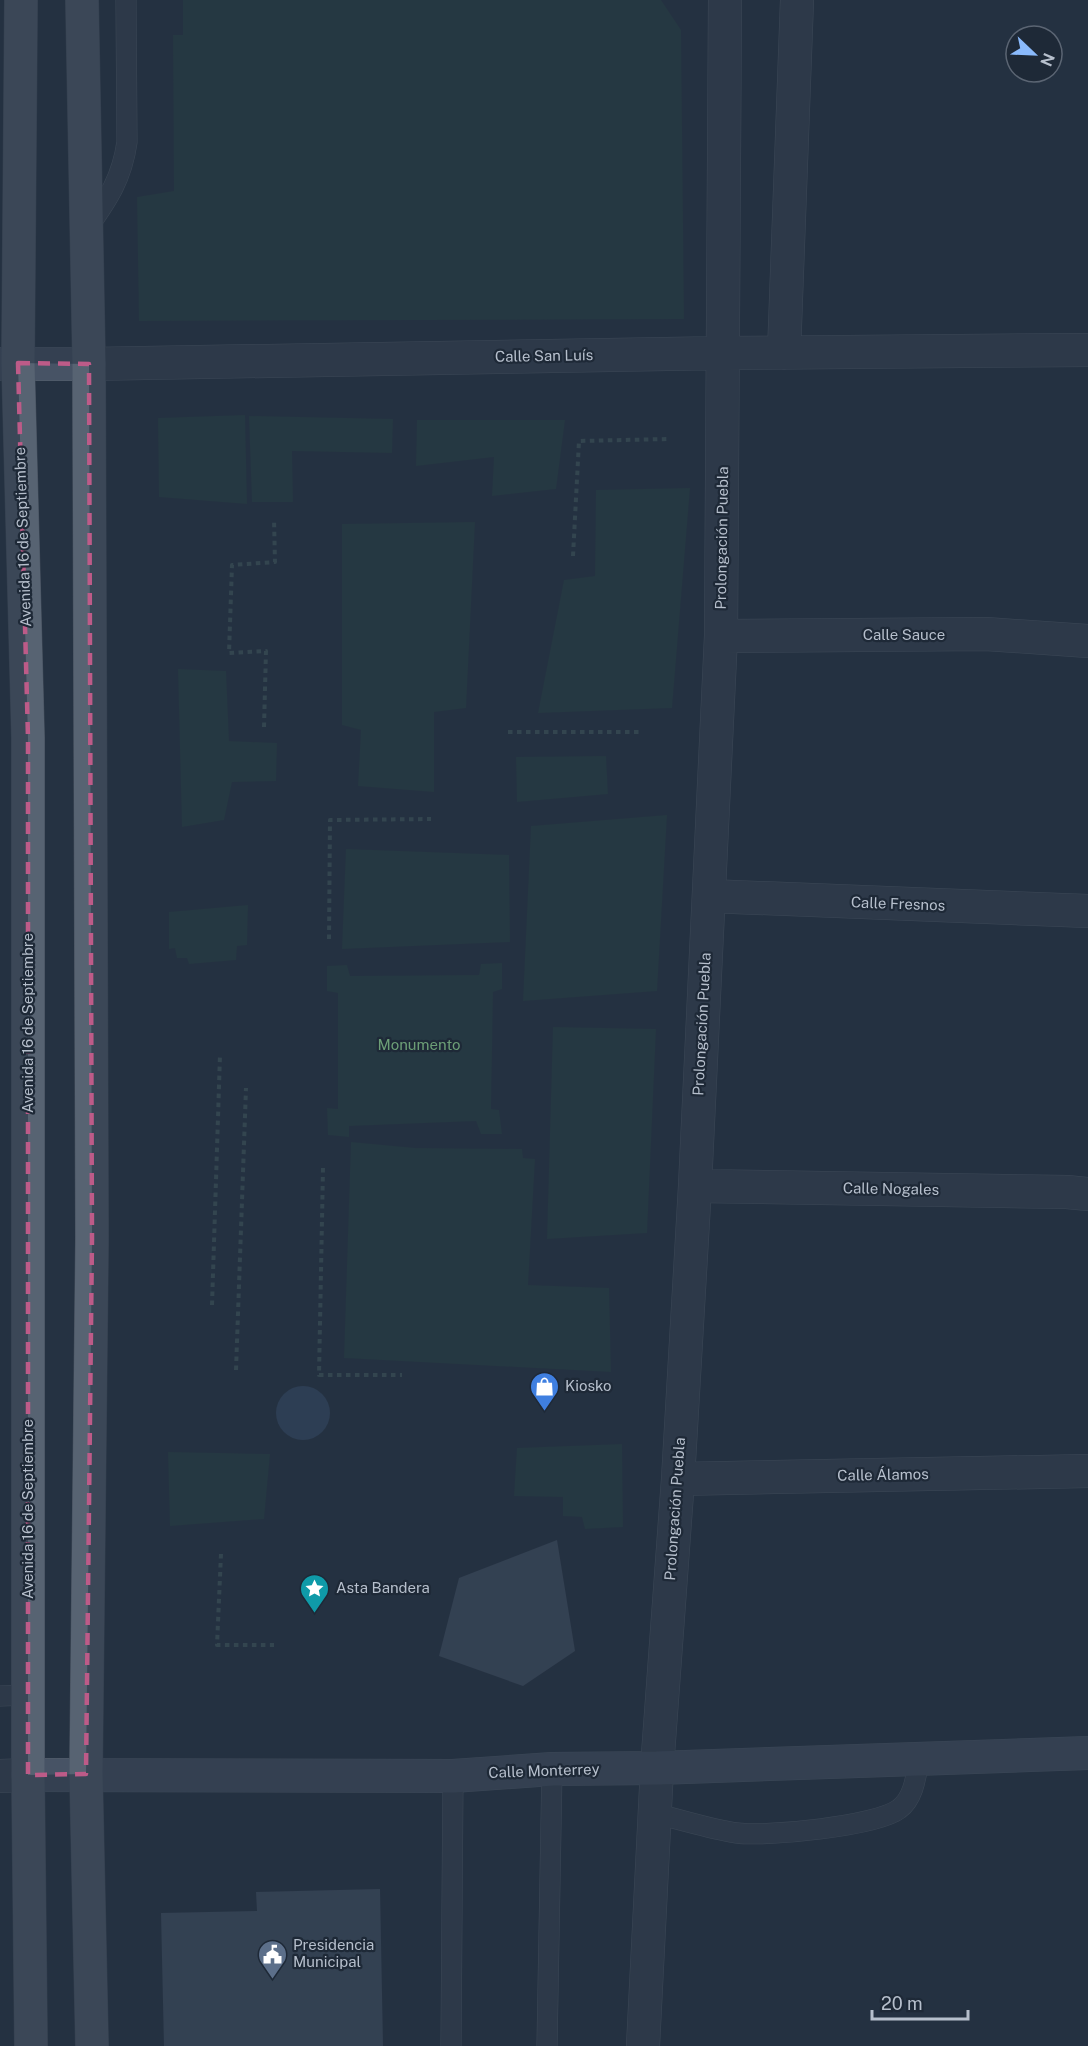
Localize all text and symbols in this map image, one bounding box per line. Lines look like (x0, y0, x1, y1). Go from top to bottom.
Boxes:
north arrow (1004, 24, 1064, 84)
text: N (1036, 50, 1059, 69)
street label: Calle San Luís (495, 346, 593, 365)
street label: Avenida 16 de Septiembre (11, 447, 34, 627)
street label: Prolongación Puebla (712, 466, 731, 610)
street label: Calle Sauce (863, 626, 945, 643)
street label: Calle Fresnos (851, 893, 945, 914)
street label: Avenida 16 de Septiembre (19, 933, 36, 1113)
street label: Prolongación Puebla (689, 952, 714, 1096)
park label: Monumento (377, 1036, 461, 1053)
street label: Calle Nogales (843, 1179, 939, 1198)
shop icon: Kiosko (528, 1370, 560, 1412)
place label: Kiosko (565, 1377, 612, 1394)
street label: Avenida 16 de Septiembre (19, 1419, 36, 1599)
street label: Prolongación Puebla (661, 1437, 688, 1581)
street label: Calle Álamos (837, 1465, 929, 1484)
place icon: Asta Bandera (299, 1572, 331, 1614)
place label: Asta Bandera (336, 1579, 430, 1596)
street label: Calle Monterrey (488, 1760, 600, 1781)
place label: Presidencia Municipal (293, 1936, 374, 1970)
public building icon: Presidencia Municipal (256, 1938, 288, 1980)
scale bar (872, 1983, 968, 2021)
text: 20 m (881, 1993, 923, 2014)

